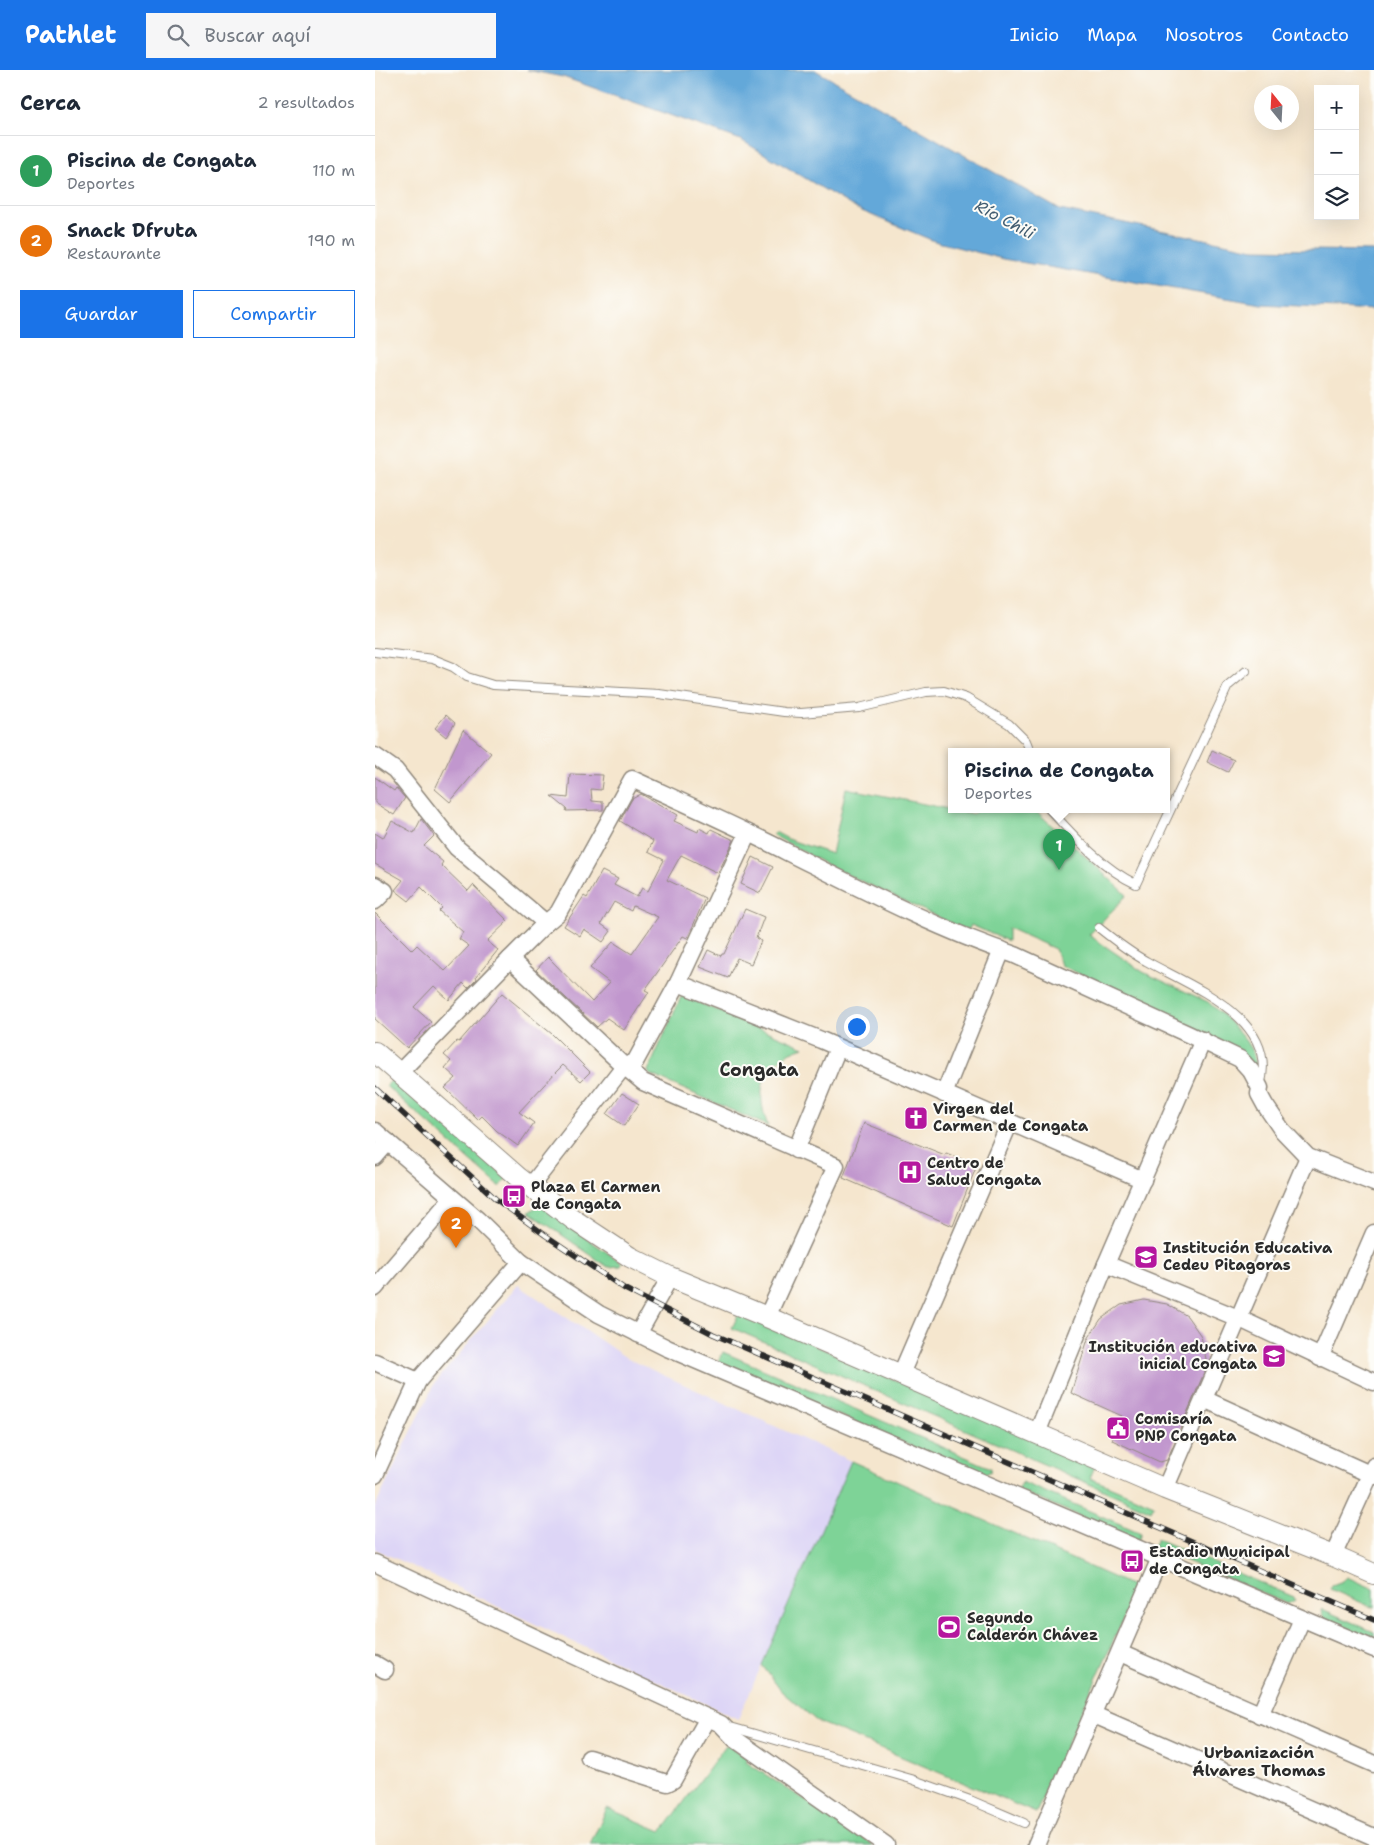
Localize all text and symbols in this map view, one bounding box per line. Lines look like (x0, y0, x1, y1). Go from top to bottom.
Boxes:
search box (146, 13, 496, 58)
text: Pathlet (25, 19, 116, 51)
icon: search (164, 21, 192, 49)
text: Buscar aquí (204, 23, 311, 48)
text: Inicio (1010, 23, 1059, 47)
text: Mapa (1087, 23, 1137, 47)
text: Nosotros (1165, 23, 1243, 47)
text: Contacto (1271, 23, 1349, 47)
north arrow (1254, 85, 1299, 130)
map controls (1314, 85, 1359, 220)
button: + (1314, 85, 1359, 130)
text: Cerca (20, 89, 81, 117)
text: 2 resultados (257, 92, 355, 113)
button: − (1314, 130, 1359, 175)
text: Piscina de Congata (67, 148, 256, 173)
text: 1 (32, 160, 40, 181)
text: 110 m (312, 160, 355, 181)
text: Deportes (67, 173, 135, 194)
button: layers (1314, 175, 1359, 220)
water label: Río Chili (971, 195, 1039, 244)
text: Snack Dfruta (67, 218, 197, 243)
text: 2 (30, 230, 42, 251)
text: 190 m (308, 230, 355, 251)
text: Restaurante (67, 243, 161, 264)
button: Guardar (20, 290, 183, 338)
button: Compartir (193, 290, 355, 338)
popup (948, 748, 1170, 813)
text: Piscina de Congata (964, 758, 1154, 783)
text: Deportes (964, 783, 1032, 804)
pin: 1 (1043, 829, 1075, 870)
your location (844, 1014, 870, 1040)
district label: Congata (719, 1058, 799, 1082)
place label: Virgen del Carmen de Congata (933, 1099, 1089, 1136)
church icon: Virgen del Carmen de Congata (903, 1105, 929, 1131)
place label: Centro de Salud Congata (927, 1153, 1042, 1190)
hospital icon: Centro de Salud Congata (897, 1159, 923, 1185)
place label: Plaza El Carmen de Congata (531, 1177, 660, 1214)
bus stop icon: Plaza El Carmen de Congata (501, 1183, 527, 1209)
pin: 2 (440, 1207, 472, 1248)
place label: Institución Educativa Cedeu Pitagoras (1163, 1238, 1333, 1275)
school or university icon: Institución Educativa Cedeu Pitagoras (1133, 1244, 1159, 1270)
place label: Institución educativa inicial Congata (1089, 1337, 1258, 1374)
school or university icon: Institución educativa inicial Congata (1261, 1343, 1287, 1369)
place label: Comisaría PNP Congata (1135, 1409, 1237, 1446)
public building icon: Comisaría PNP Congata (1105, 1415, 1131, 1441)
place label: Estadio Municipal de Congata (1149, 1542, 1290, 1579)
bus stop icon: Estadio Municipal de Congata (1119, 1548, 1145, 1574)
place label: Segundo Calderón Chávez (967, 1608, 1098, 1645)
sports icon: Segundo Calderón Chávez (936, 1614, 962, 1640)
district label: Urbanización Álvares Thomas (1192, 1742, 1326, 1781)

